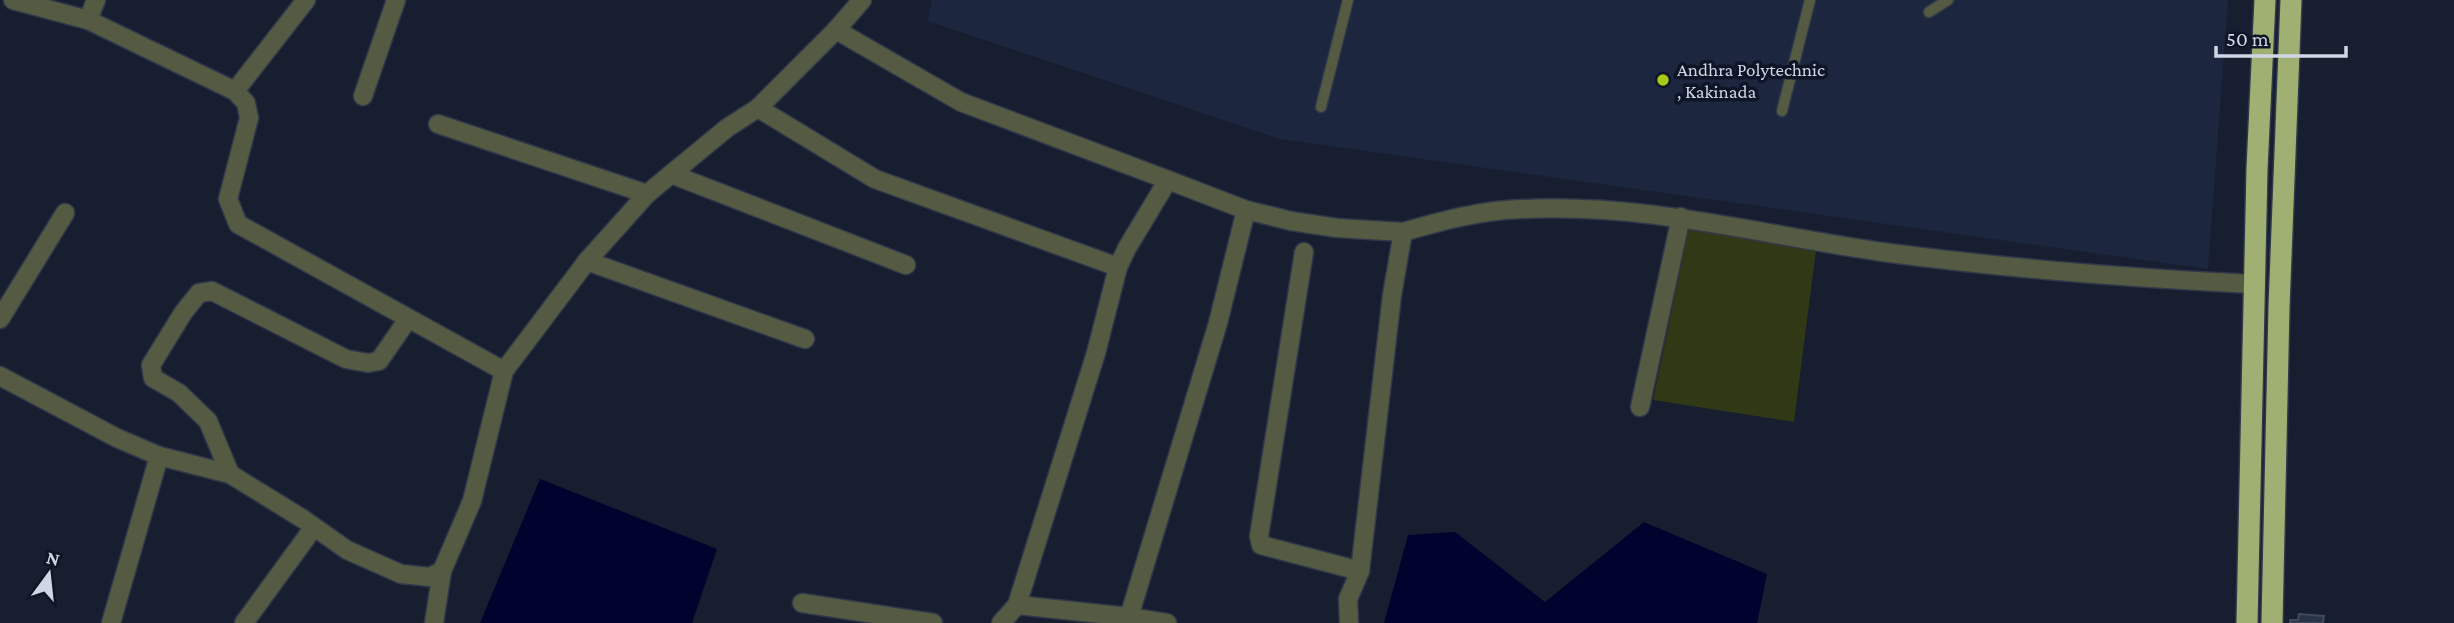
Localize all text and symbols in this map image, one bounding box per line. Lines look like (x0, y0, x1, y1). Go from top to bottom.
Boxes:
scale bar (2216, 14, 2346, 58)
text: 50 m (2226, 27, 2269, 51)
place label: Andhra Polytechnic , Kakinada (1677, 59, 1825, 102)
marker: Andhra Polytechnic , Kakinada (1655, 72, 1671, 88)
north arrow (14, 539, 84, 609)
text: N (44, 546, 62, 570)

